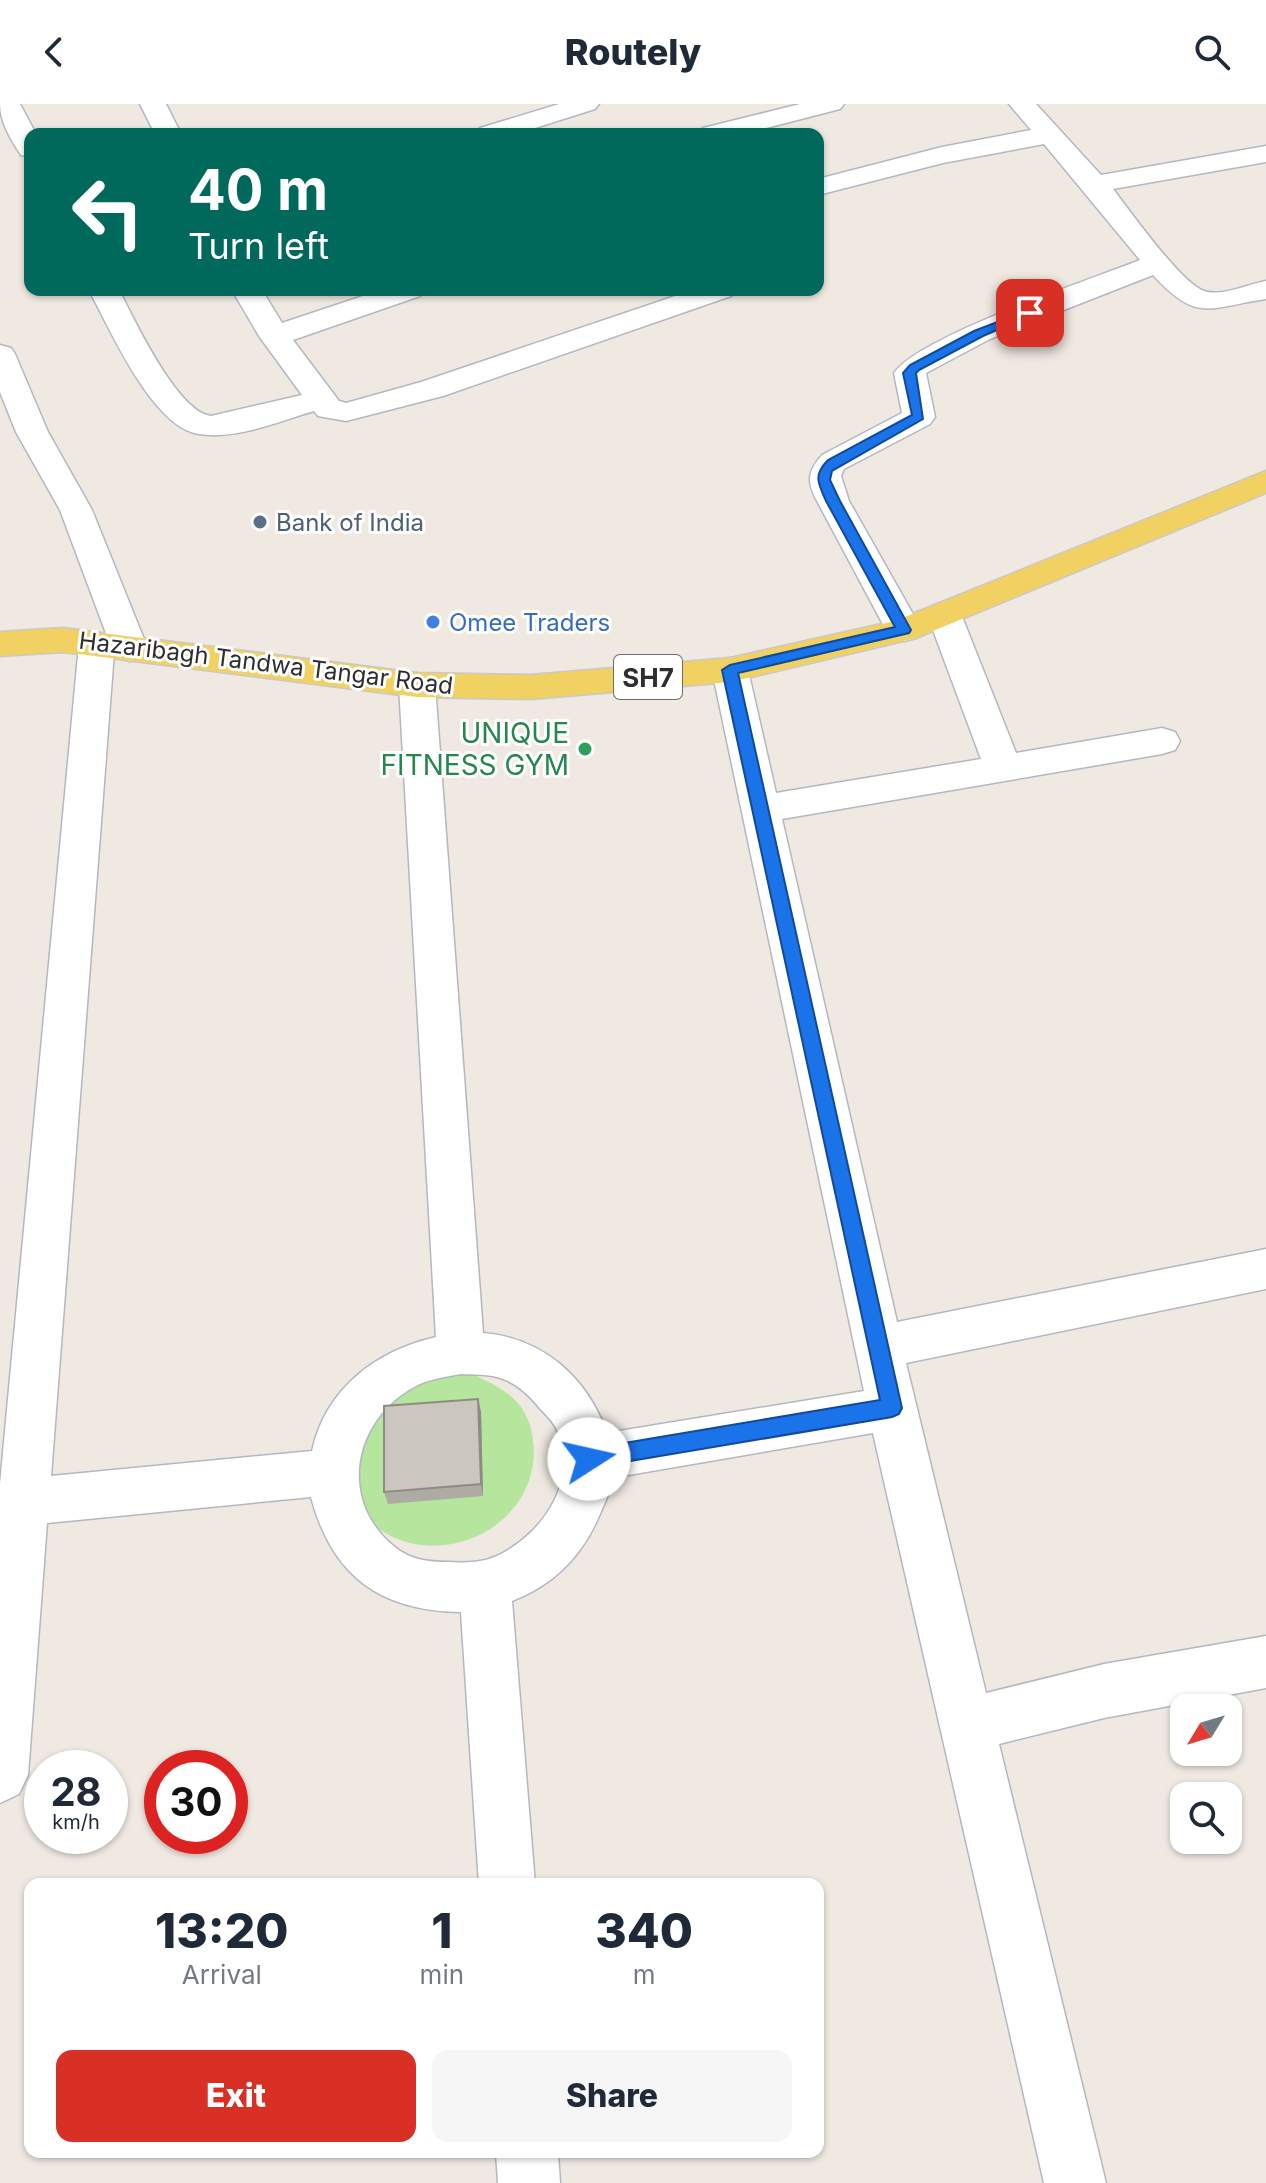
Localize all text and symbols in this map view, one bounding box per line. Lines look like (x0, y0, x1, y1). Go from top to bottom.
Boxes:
icon: back (32, 30, 76, 74)
text: Routely (565, 30, 701, 74)
icon: search (1190, 30, 1234, 74)
text: 40 m (188, 156, 328, 224)
icon: left (56, 160, 160, 264)
text: Turn left (188, 224, 329, 268)
pin (996, 279, 1064, 347)
icon: arrive (1008, 291, 1052, 335)
place label: Bank of India (276, 508, 424, 537)
marker: Bank of India (251, 513, 269, 531)
place label: Omee Traders (449, 608, 610, 637)
marker: Omee Traders (424, 613, 442, 631)
street label: Hazaribagh Tandwa Tangar Road (77, 626, 455, 700)
road number: SH7 (614, 655, 682, 699)
place label: UNIQUE FITNESS GYM (381, 716, 569, 782)
marker: UNIQUE FITNESS GYM (576, 740, 594, 758)
position arrow (547, 1417, 631, 1501)
north arrow (1170, 1694, 1242, 1766)
map controls (1170, 1694, 1242, 1854)
speed limit sign: 30 (144, 1750, 248, 1854)
text: 28 (50, 1767, 102, 1816)
button: search (1170, 1782, 1242, 1854)
text: km/h (52, 1810, 100, 1834)
text: 13:20 (155, 1901, 289, 1960)
text: 1 (431, 1901, 452, 1960)
text: 340 (595, 1901, 693, 1960)
text: Arrival (182, 1959, 262, 1990)
text: min (420, 1959, 464, 1990)
text: m (633, 1959, 655, 1990)
button: Exit (56, 2050, 416, 2142)
button: Share (432, 2050, 792, 2142)

